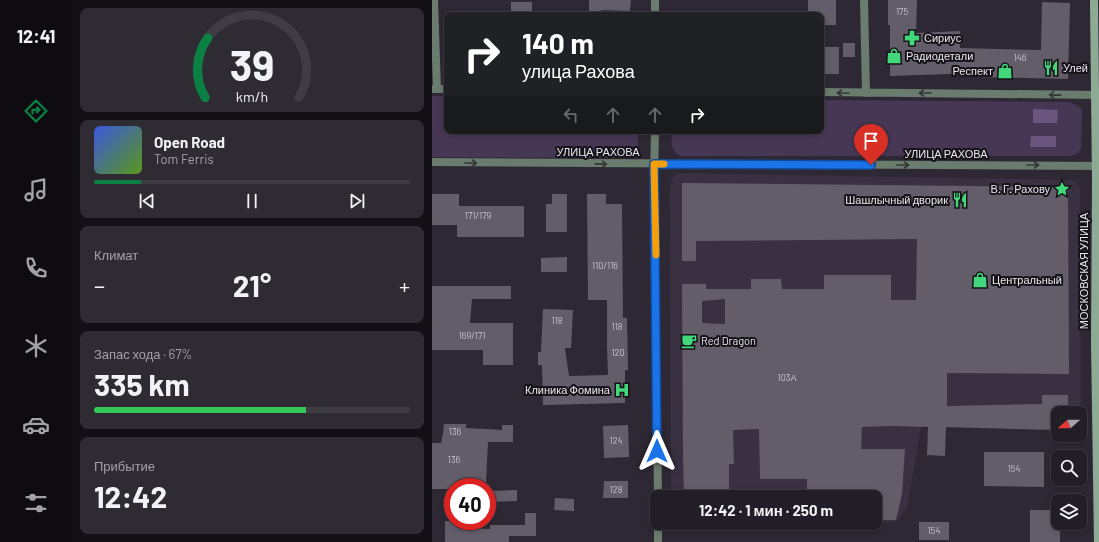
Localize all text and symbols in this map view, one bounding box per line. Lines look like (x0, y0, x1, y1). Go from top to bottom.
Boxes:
house number: 175 (896, 6, 908, 17)
text: 12:41 (17, 25, 55, 47)
text: 140 m (522, 26, 594, 60)
icon: right (456, 28, 508, 80)
pharmacy icon: Сириус (903, 29, 921, 47)
place label: Сириус (924, 31, 962, 44)
text: 39 (230, 39, 274, 89)
shop icon: Радиодетали (885, 47, 903, 65)
place label: Радиодетали (906, 49, 973, 62)
house number: 146 (1014, 52, 1027, 63)
restaurant icon: Улей (1042, 59, 1060, 77)
text: улица Рахова (522, 60, 635, 82)
place label: Улей (1063, 61, 1088, 74)
shop icon: Респект (996, 62, 1014, 80)
place label: Респект (952, 64, 993, 77)
text: km/h (236, 88, 268, 105)
one-way arrow (837, 89, 850, 96)
one-way arrow (919, 89, 932, 97)
one-way arrow (1049, 91, 1062, 99)
icon: directions (22, 97, 50, 125)
icon: left (560, 104, 582, 126)
icon: ahead (602, 104, 624, 126)
icon: ahead (644, 104, 666, 126)
icon: right (686, 104, 708, 126)
pin (854, 124, 888, 165)
icon: arrive (860, 130, 882, 152)
text: Open Road (154, 133, 225, 151)
street label: УЛИЦА РАХОВА (556, 145, 640, 158)
street label: УЛИЦА РАХОВА (904, 147, 988, 160)
text: Tom Ferris (154, 151, 214, 167)
one-way arrow (464, 159, 477, 167)
one-way arrow (594, 160, 607, 168)
one-way arrow (896, 161, 909, 169)
one-way arrow (1026, 161, 1039, 169)
icon: music (22, 176, 50, 204)
place icon: В. Г. Рахову (1053, 180, 1071, 198)
place label: В. Г. Рахову (991, 182, 1050, 195)
icon: previous (136, 190, 158, 212)
icon: pause (241, 190, 263, 212)
icon: next (346, 190, 368, 212)
restaurant icon: Шашлычный дворик (951, 191, 969, 209)
place label: Шашлычный дворик (845, 193, 948, 206)
house number: 171/179 (465, 210, 491, 221)
street label: МОСКОВСКАЯ УЛИЦА (1077, 212, 1090, 329)
text: Климат (94, 247, 138, 263)
icon: phone (22, 254, 50, 282)
house number: 110/116 (592, 260, 618, 271)
text: 21° (233, 267, 271, 303)
shop icon: Центральный (971, 271, 989, 289)
text: − (94, 272, 105, 298)
text: + (399, 272, 410, 298)
place label: Центральный (992, 273, 1062, 286)
house number: 118 (551, 315, 563, 326)
house number: 118 (611, 321, 623, 332)
house number: 169/171 (459, 330, 485, 341)
icon: climate (22, 332, 50, 360)
cafe icon: Red Dragon (680, 332, 698, 350)
place label: Red Dragon (701, 334, 756, 347)
text: Запас хода · 67% (94, 346, 192, 362)
house number: 120 (611, 347, 625, 358)
text: 335 km (94, 366, 190, 402)
house number: 103А (778, 372, 796, 383)
hospital icon: Клиника Фомина (613, 381, 631, 399)
place label: Клиника Фомина (525, 383, 611, 396)
north arrow (1051, 406, 1087, 442)
map controls (1051, 406, 1087, 530)
icon: car (22, 411, 50, 439)
house number: 136 (449, 426, 462, 437)
position arrow (636, 430, 678, 472)
house number: 124 (610, 435, 623, 446)
button: search (1051, 450, 1087, 486)
house number: 136 (448, 454, 461, 465)
text: Прибытие (94, 458, 155, 474)
house number: 154 (1008, 463, 1020, 474)
text: 12:42 (94, 478, 167, 514)
speed limit sign: 40 (444, 478, 496, 530)
house number: 128 (610, 484, 623, 495)
icon: filters (22, 489, 50, 517)
button: layers (1051, 494, 1087, 530)
text: 12:42 · 1 мин · 250 m (699, 501, 833, 519)
house number: 154 (928, 525, 940, 536)

